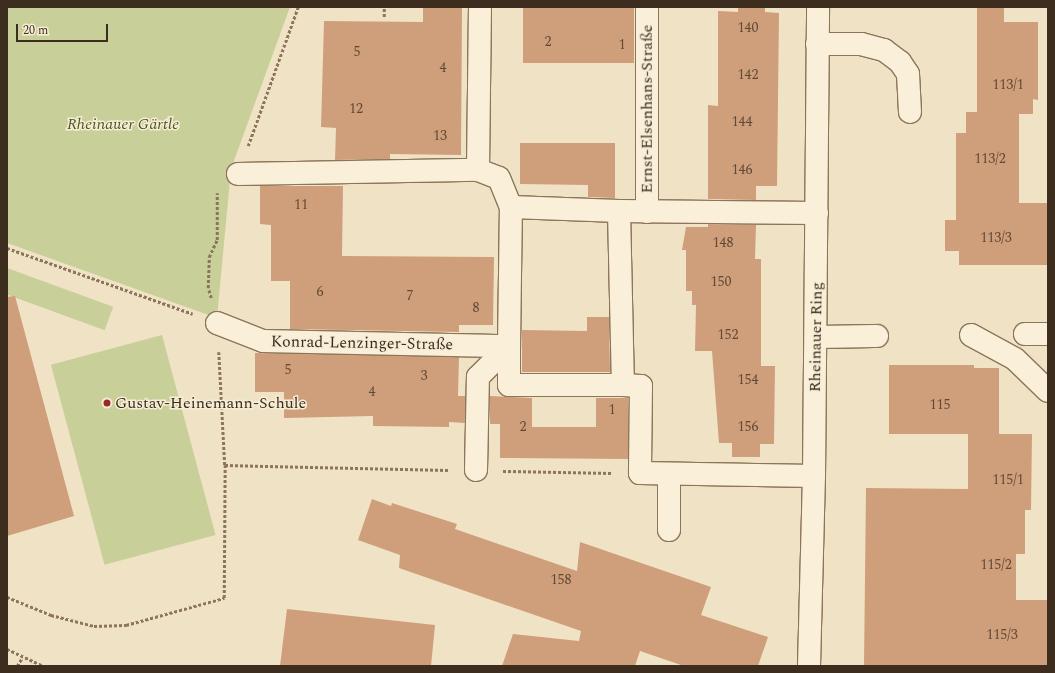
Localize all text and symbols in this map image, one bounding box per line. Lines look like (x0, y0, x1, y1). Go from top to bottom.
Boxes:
scale bar (18, 16, 110, 42)
house number: 140 (738, 20, 758, 36)
text: 20 m (23, 21, 48, 40)
street label: Ernst-Elsenhans-Straße (637, 25, 657, 193)
house number: 2 (545, 34, 551, 50)
house number: 1 (619, 37, 625, 53)
house number: 5 (354, 44, 360, 60)
house number: 4 (440, 60, 446, 76)
house number: 142 (738, 67, 758, 83)
house number: 113/1 (992, 77, 1024, 93)
house number: 12 (349, 101, 363, 117)
park label: Rheinauer Gärtle (67, 114, 179, 134)
house number: 144 (732, 114, 752, 130)
house number: 13 (433, 128, 447, 144)
house number: 113/2 (974, 151, 1006, 167)
house number: 146 (732, 162, 752, 178)
house number: 11 (294, 197, 308, 213)
house number: 113/3 (980, 230, 1012, 246)
house number: 148 (713, 235, 733, 251)
house number: 150 (711, 274, 731, 290)
street label: Rheinauer Ring (805, 282, 827, 392)
house number: 6 (317, 284, 323, 300)
house number: 7 (407, 288, 413, 304)
house number: 8 (473, 300, 479, 316)
house number: 152 (718, 327, 738, 343)
street label: Konrad-Lenzinger-Straße (271, 332, 453, 354)
house number: 5 (285, 362, 291, 378)
house number: 3 (421, 368, 427, 384)
house number: 154 (738, 372, 758, 388)
house number: 4 (369, 384, 375, 400)
place label: Gustav-Heinemann-Schule (115, 393, 306, 413)
house number: 115 (930, 397, 950, 413)
marker: Gustav-Heinemann-Schule (102, 398, 112, 408)
house number: 1 (609, 402, 615, 418)
house number: 2 (520, 419, 526, 435)
house number: 156 (738, 419, 758, 435)
house number: 115/1 (992, 472, 1024, 488)
house number: 115/2 (980, 557, 1012, 573)
house number: 158 (551, 572, 571, 588)
house number: 115/3 (986, 627, 1018, 643)

